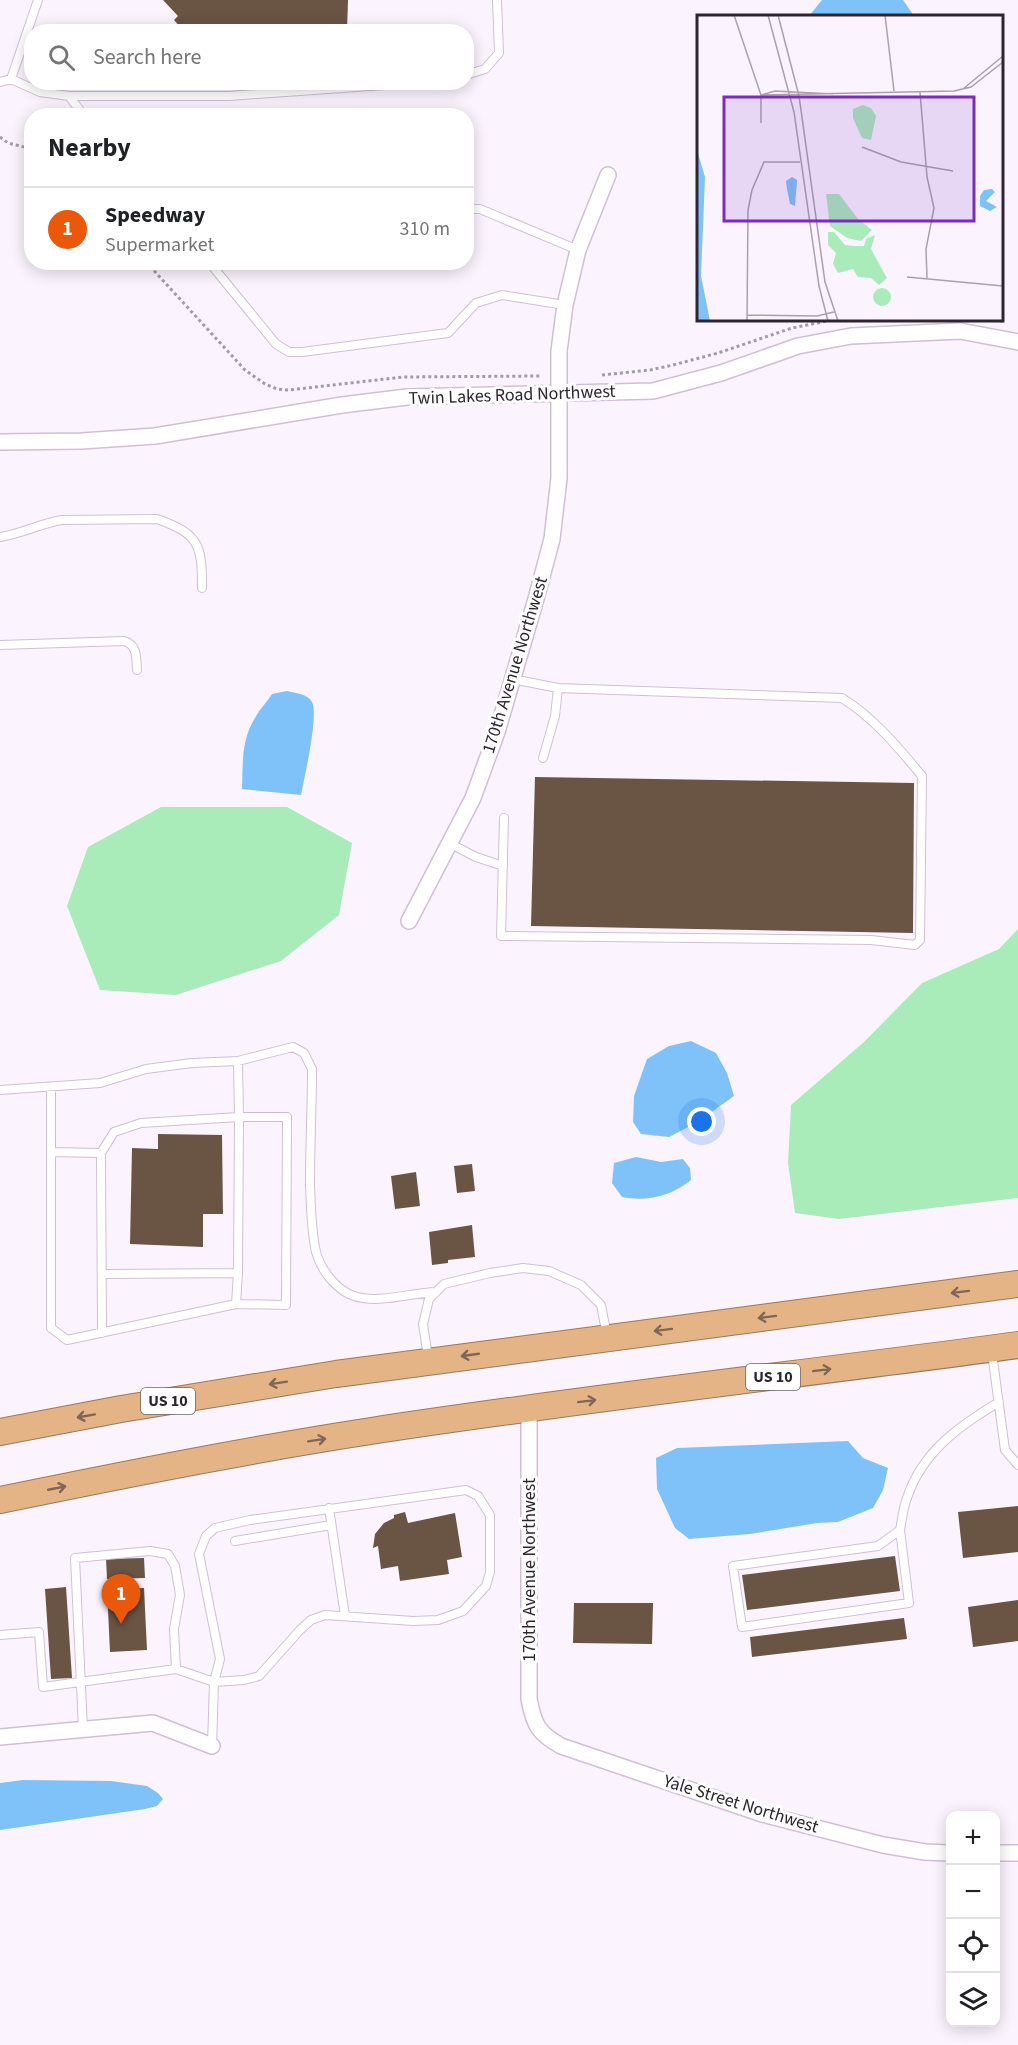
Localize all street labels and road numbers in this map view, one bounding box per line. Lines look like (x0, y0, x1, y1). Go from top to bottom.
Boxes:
street label: Twin Lakes Road Northwest (408, 379, 616, 411)
street label: 170th Avenue Northwest (476, 573, 554, 757)
road number: US 10 (746, 1364, 800, 1390)
road number: US 10 (141, 1388, 195, 1414)
street label: 170th Avenue Northwest (517, 1478, 542, 1662)
street label: Yale Street Northwest (659, 1768, 822, 1839)

